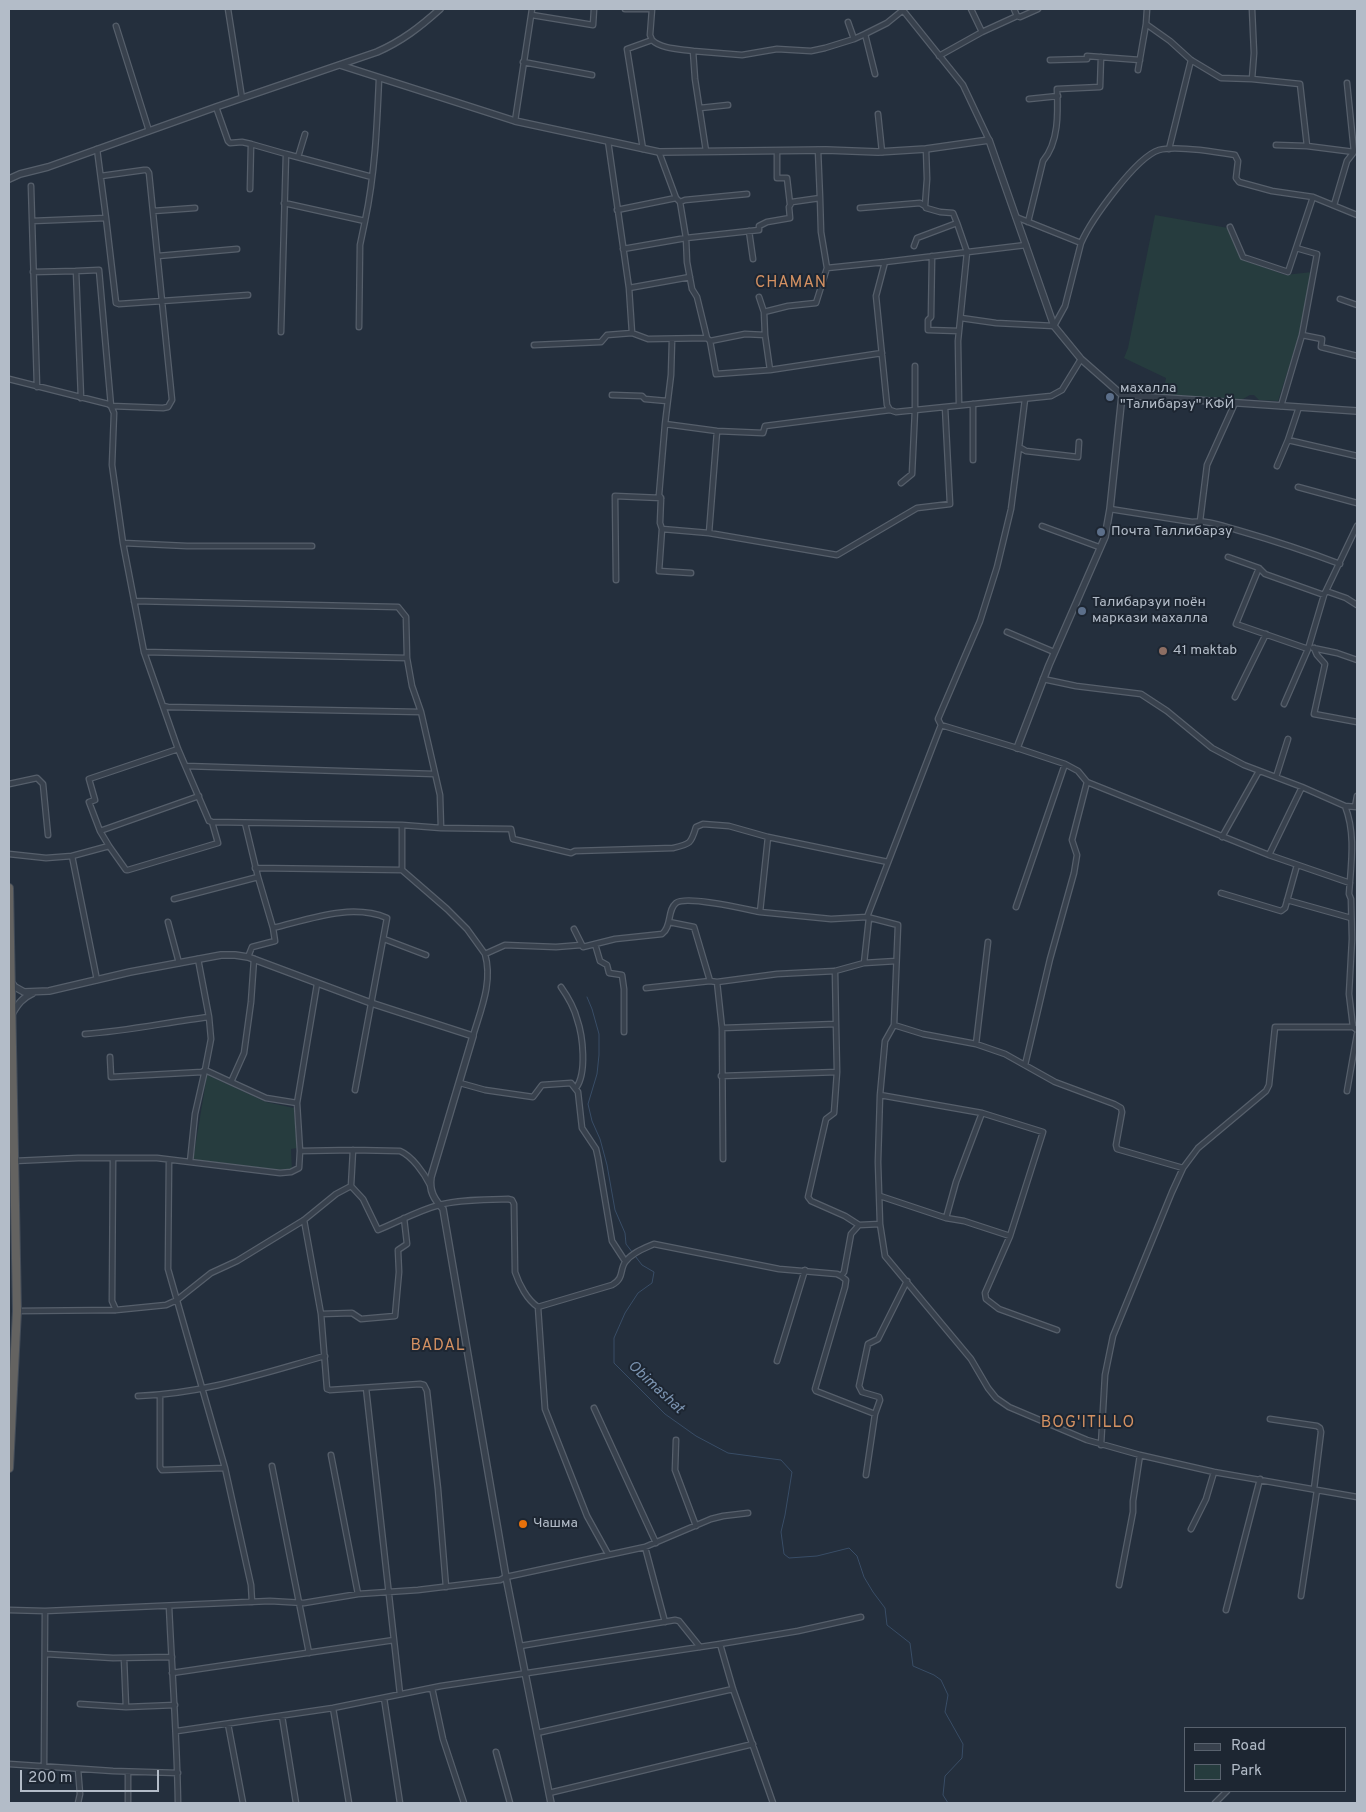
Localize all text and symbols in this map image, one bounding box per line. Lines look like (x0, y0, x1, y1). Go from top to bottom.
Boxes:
district label: CHAMAN (754, 274, 828, 294)
place label: махалла "Талибарзу" КФЙ (1120, 381, 1234, 414)
marker: махалла "Талибарзу" КФЙ (1104, 391, 1116, 403)
place label: Почта Таллибарзу (1111, 524, 1233, 540)
marker: Почта Таллибарзу (1095, 526, 1107, 538)
place label: Талибарзуи поён маркази махалла (1092, 595, 1208, 628)
marker: Талибарзуи поён маркази махалла (1076, 605, 1088, 617)
place label: 41 maktab (1173, 643, 1237, 659)
marker: 41 maktab (1157, 645, 1169, 657)
district label: BADAL (410, 1337, 466, 1357)
water label: Obimashat (623, 1358, 687, 1418)
district label: BOG'ITILLO (1040, 1414, 1136, 1434)
place label: Чашма (533, 1516, 578, 1532)
marker: Чашма (517, 1518, 529, 1530)
legend (1184, 1727, 1346, 1792)
text: Road (1231, 1737, 1266, 1756)
scale bar (22, 1760, 161, 1792)
text: Park (1231, 1762, 1262, 1781)
text: 200 m (28, 1769, 73, 1788)

